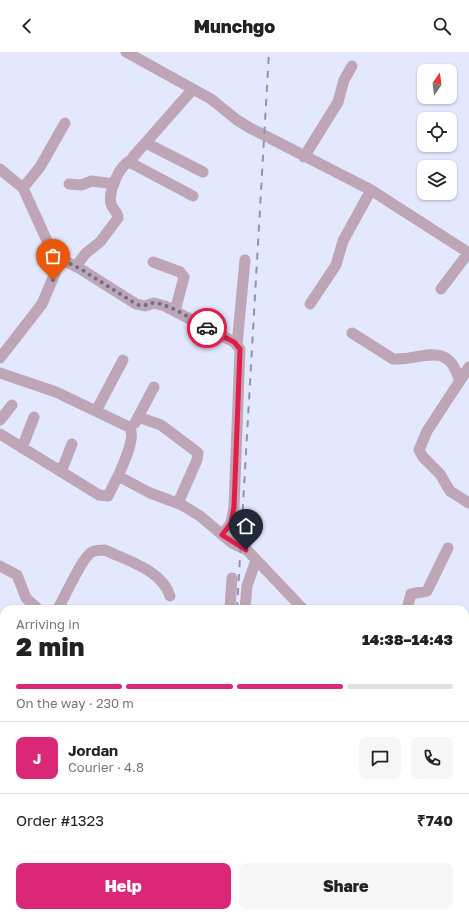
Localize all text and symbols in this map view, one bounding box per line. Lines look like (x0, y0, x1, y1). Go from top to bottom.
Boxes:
icon: back (16, 15, 38, 37)
text: Munchgo (194, 15, 275, 37)
icon: search (431, 15, 453, 37)
north arrow (417, 64, 457, 104)
map controls (417, 64, 457, 200)
button: locate (417, 112, 457, 152)
button: layers (417, 160, 457, 200)
pin (36, 239, 70, 280)
icon: bag (42, 245, 64, 267)
courier (187, 308, 227, 348)
icon: car (196, 317, 218, 339)
pin (229, 509, 263, 550)
icon: home (235, 515, 257, 537)
text: Arriving in (16, 616, 80, 632)
text: 14:38–14:43 (362, 630, 453, 648)
text: 2 min (16, 631, 84, 662)
text: On the way · 230 m (16, 695, 134, 711)
button: chat (359, 737, 401, 779)
button: phone (411, 737, 453, 779)
text: Jordan (68, 741, 118, 759)
text: J (33, 749, 41, 767)
text: Courier · 4.8 (68, 759, 144, 775)
text: Order #1323 (16, 811, 104, 829)
text: ₹740 (417, 811, 453, 829)
button: Help (16, 863, 231, 909)
button: Share (239, 863, 453, 909)

